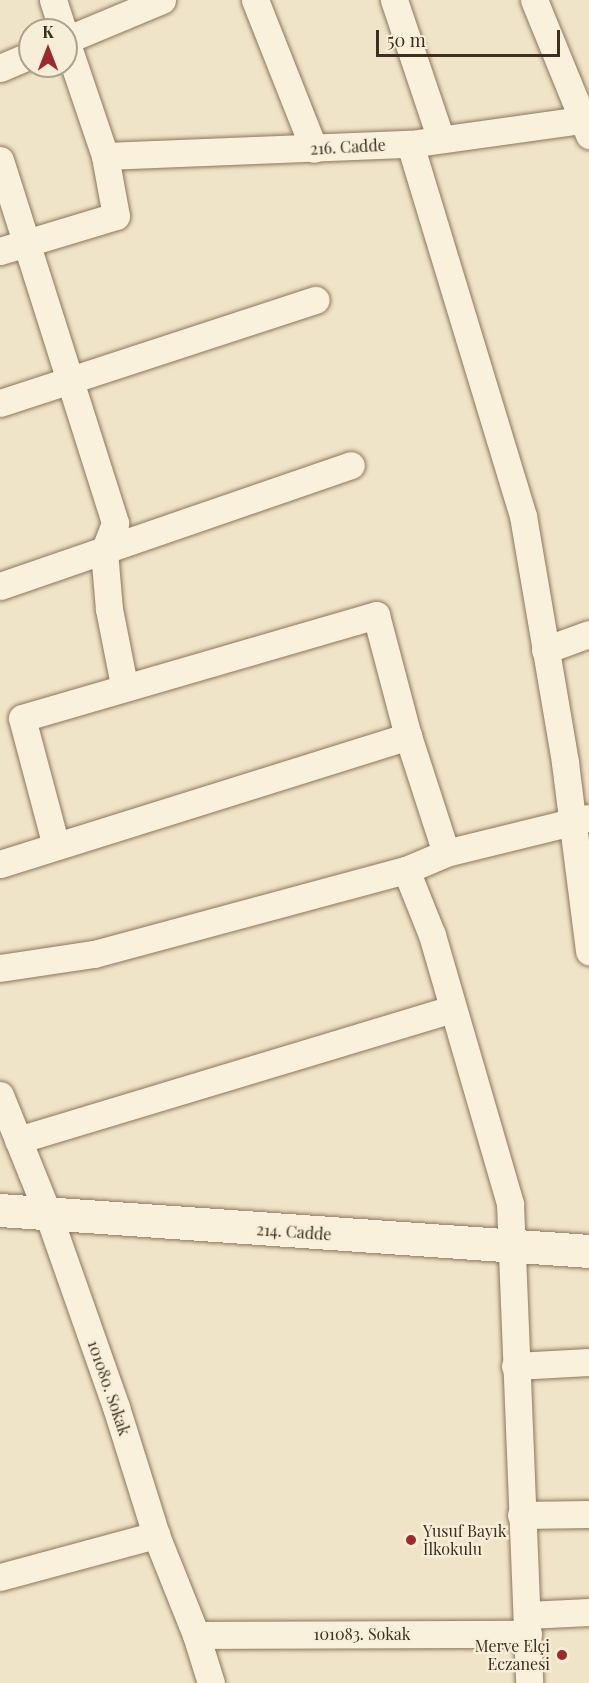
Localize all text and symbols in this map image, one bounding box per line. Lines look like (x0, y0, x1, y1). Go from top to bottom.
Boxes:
north arrow (18, 18, 78, 78)
scale bar (379, 18, 564, 56)
text: K (42, 21, 54, 42)
text: 50 m (387, 28, 426, 52)
street label: 216. Cadde (310, 135, 386, 159)
street label: 214. Cadde (256, 1220, 332, 1244)
street label: 101080. Sokak (84, 1338, 134, 1438)
place label: Yusuf Bayık İlkokulu (423, 1521, 506, 1559)
marker: Yusuf Bayık İlkokulu (404, 1533, 418, 1547)
street label: 101083. Sokak (313, 1624, 411, 1644)
place label: Merve Elçi Eczanesi (475, 1636, 550, 1674)
marker: Merve Elçi Eczanesi (555, 1648, 569, 1662)

